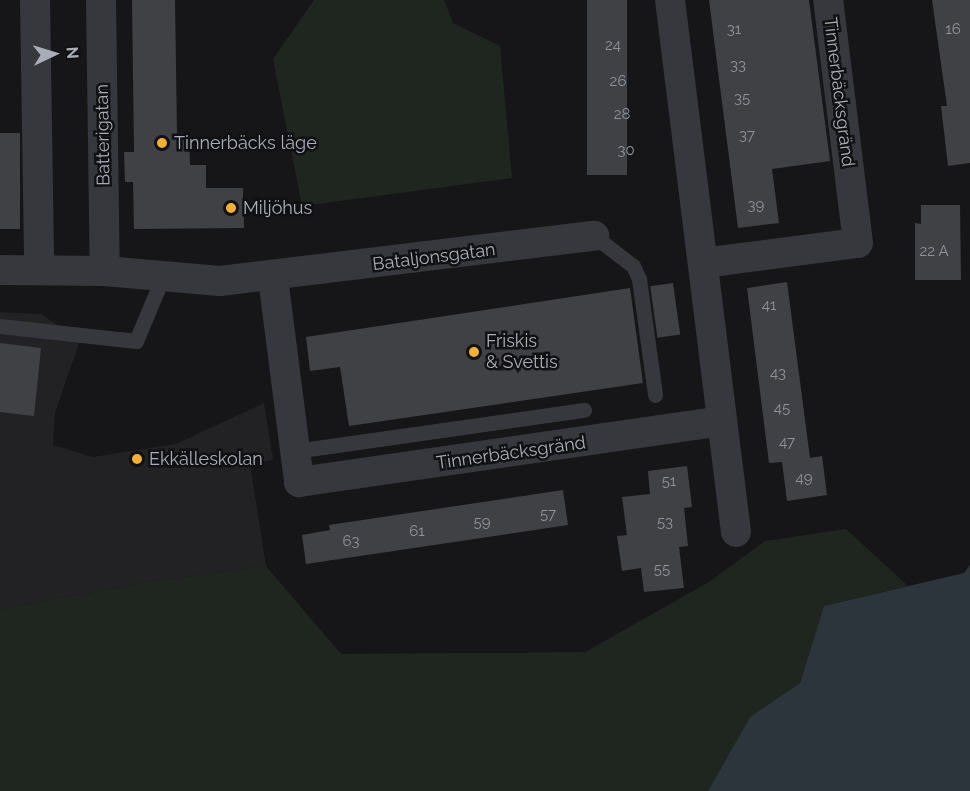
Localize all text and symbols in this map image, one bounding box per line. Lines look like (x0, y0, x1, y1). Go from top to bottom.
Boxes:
street label: Tinnerbäcksgränd (819, 16, 859, 168)
house number: 31 (727, 21, 741, 39)
house number: 16 (945, 21, 961, 39)
north arrow (24, 24, 84, 84)
house number: 24 (605, 37, 621, 55)
text: N (63, 46, 82, 59)
house number: 33 (730, 57, 746, 75)
house number: 26 (610, 73, 626, 91)
street label: Batterigatan (91, 84, 115, 186)
house number: 35 (734, 90, 750, 108)
house number: 28 (614, 106, 630, 124)
house number: 37 (739, 127, 755, 145)
place label: Tinnerbäcks läge (174, 132, 317, 154)
marker: Tinnerbäcks läge (155, 136, 169, 150)
house number: 30 (617, 142, 635, 160)
place label: Miljöhus (243, 197, 312, 219)
house number: 39 (748, 197, 764, 215)
marker: Miljöhus (224, 201, 238, 215)
street label: Bataljonsgatan (371, 239, 497, 275)
house number: 22 A (919, 243, 949, 261)
house number: 41 (762, 297, 776, 315)
place label: Friskis & Svettis (486, 331, 558, 374)
marker: Friskis & Svettis (467, 345, 481, 359)
house number: 43 (770, 365, 786, 383)
house number: 45 (774, 400, 790, 418)
street label: Tinnerbäcksgränd (435, 432, 587, 474)
house number: 47 (779, 434, 795, 452)
place label: Ekkälleskolan (149, 448, 263, 470)
marker: Ekkälleskolan (130, 452, 144, 466)
house number: 49 (796, 470, 812, 488)
house number: 51 (662, 473, 676, 491)
house number: 57 (540, 506, 556, 524)
house number: 59 (474, 514, 490, 532)
house number: 53 (657, 514, 673, 532)
house number: 61 (409, 523, 425, 541)
house number: 63 (342, 533, 360, 551)
house number: 55 (654, 561, 670, 579)

